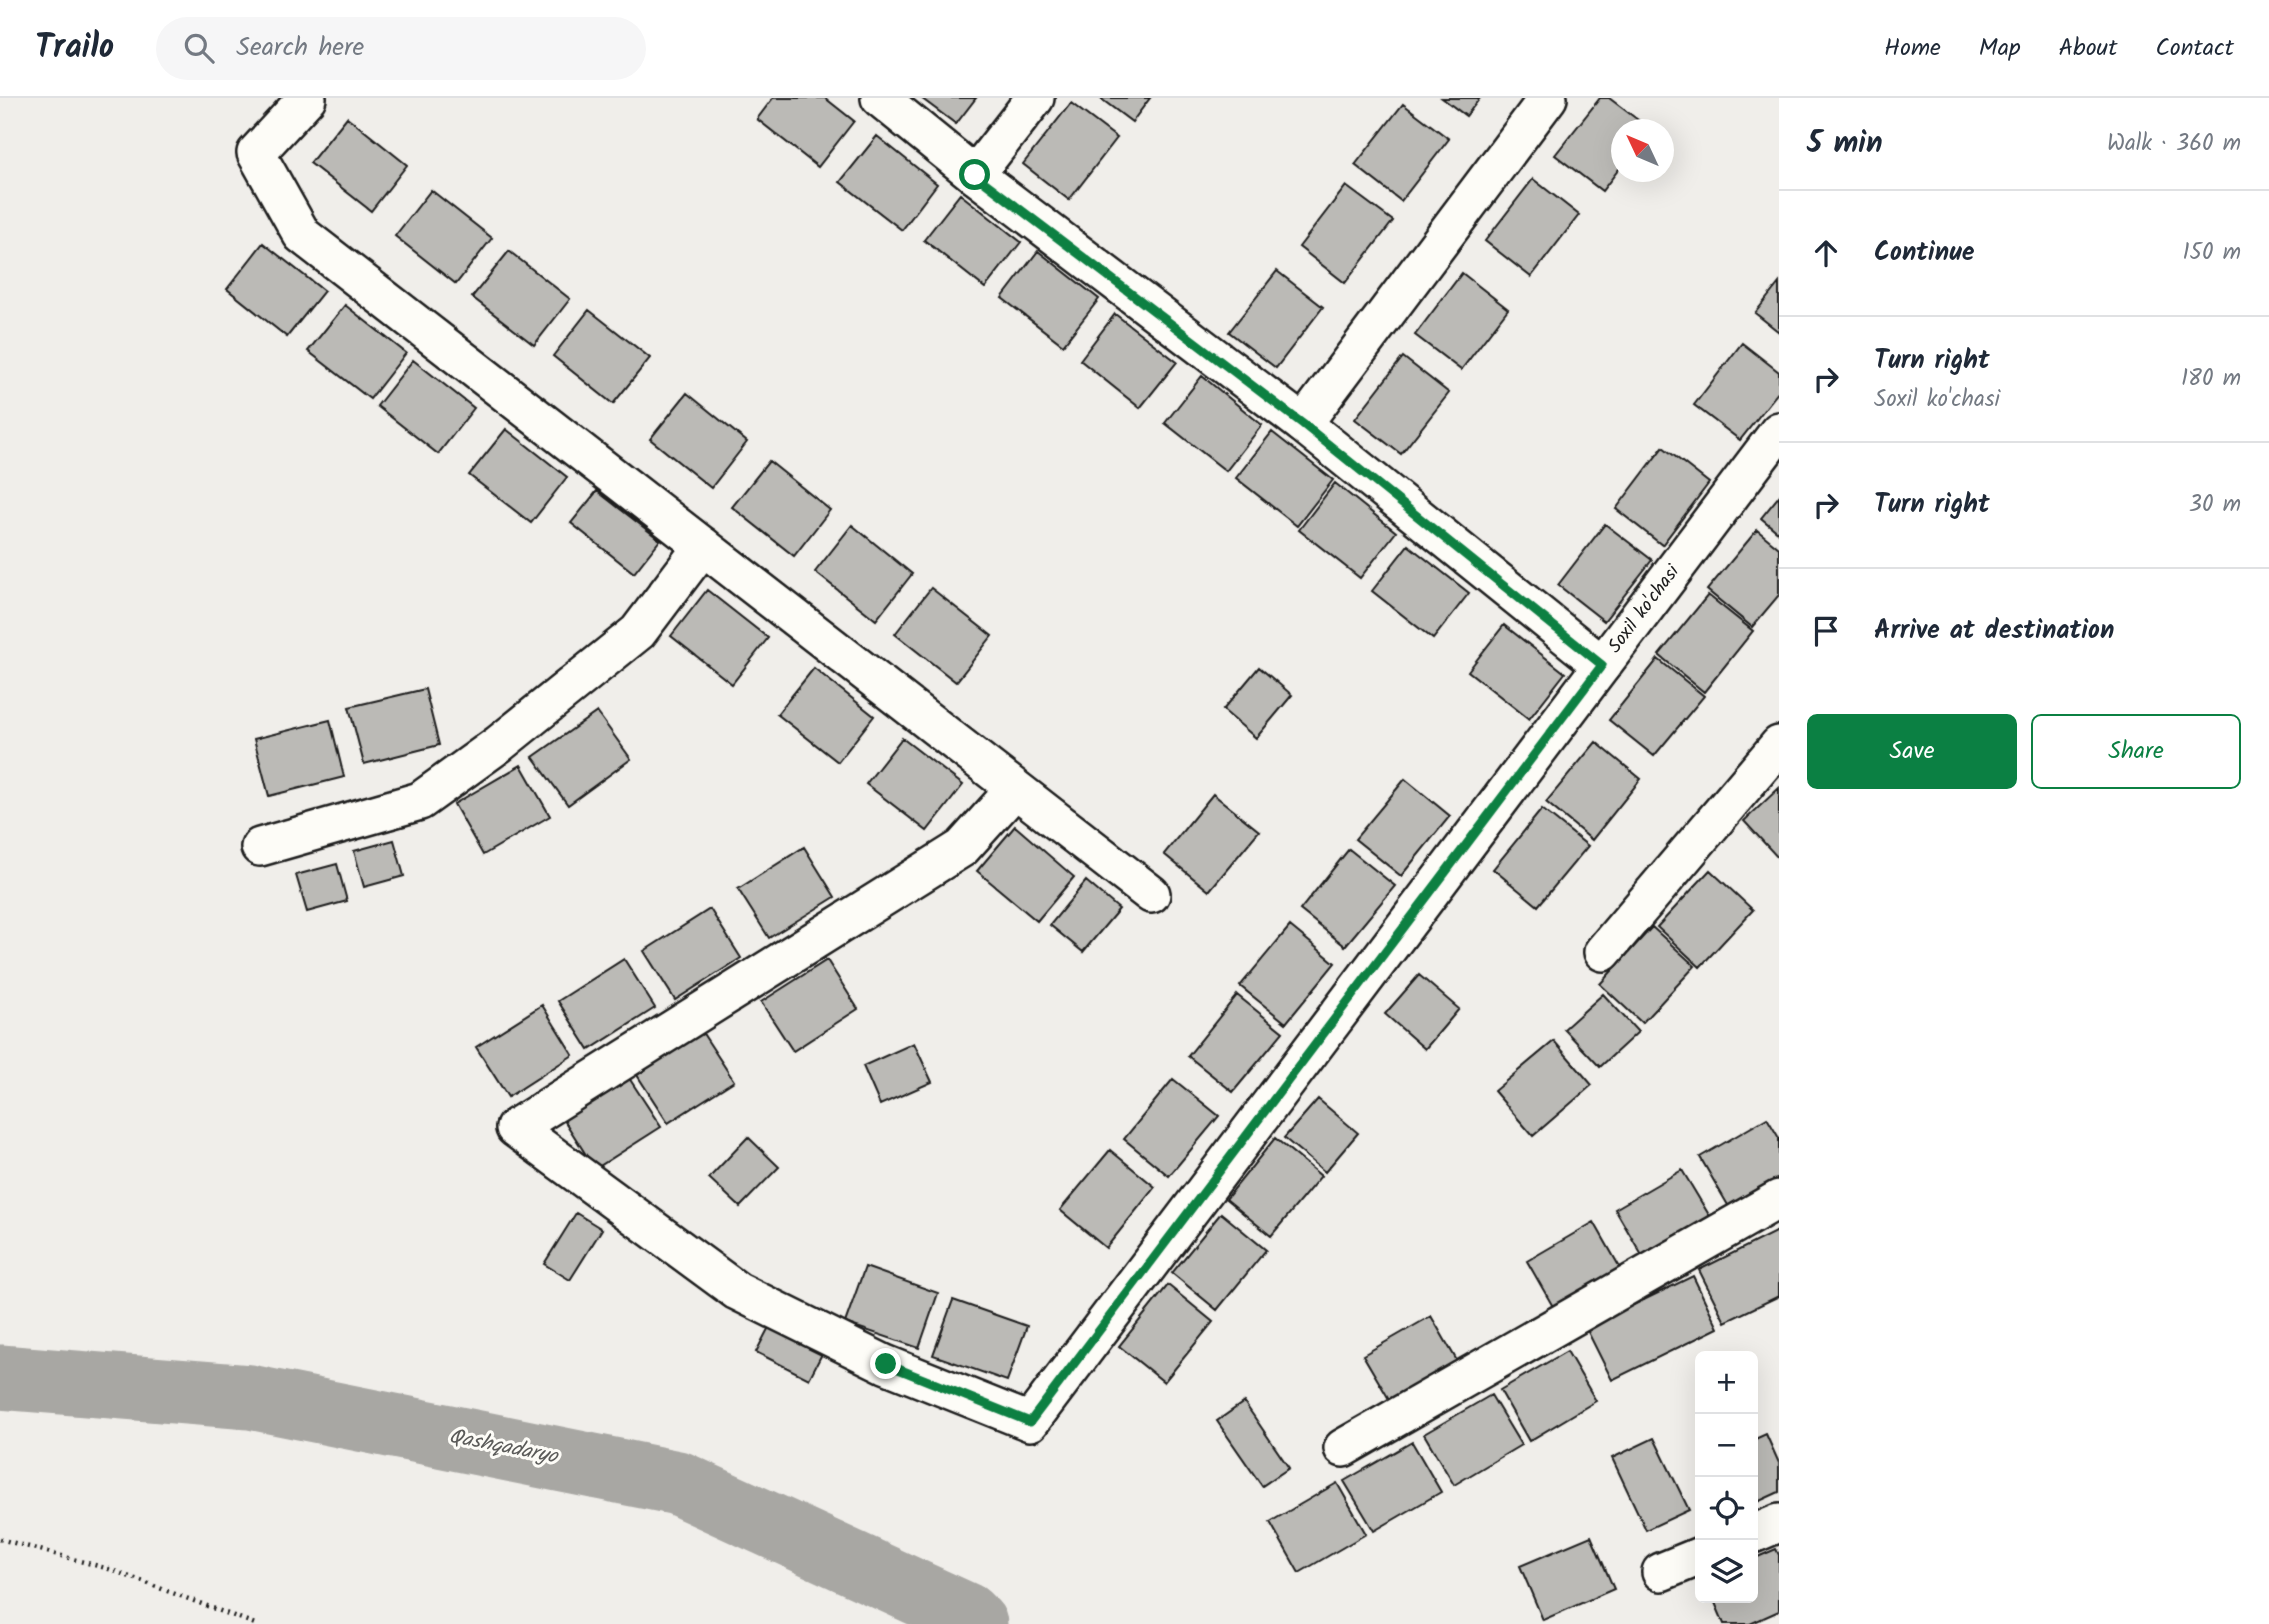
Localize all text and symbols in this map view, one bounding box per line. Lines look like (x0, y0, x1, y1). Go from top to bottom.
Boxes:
search box (156, 17, 646, 80)
text: Trailo (35, 22, 114, 75)
text: Search here (236, 27, 364, 69)
icon: search (180, 29, 218, 67)
text: Home (1884, 29, 1941, 68)
text: Map (1979, 29, 2021, 68)
text: About (2059, 29, 2117, 68)
text: Contact (2155, 29, 2234, 68)
north arrow (1611, 119, 1674, 182)
text: 5 min (1807, 120, 1883, 168)
text: Walk · 360 m (2107, 126, 2241, 162)
route start (959, 159, 990, 190)
text: Continue (1874, 232, 1975, 274)
icon: ahead (1807, 234, 1845, 272)
text: 150 m (2182, 235, 2241, 271)
text: Turn right (1874, 340, 1990, 382)
icon: right (1807, 360, 1845, 398)
text: 180 m (2181, 361, 2241, 397)
text: Soxil ko'chasi (1874, 382, 2000, 418)
text: Turn right (1874, 484, 1990, 526)
icon: right (1807, 486, 1845, 524)
text: 30 m (2189, 487, 2241, 523)
street label: Soxil ko'chasi (1601, 558, 1688, 660)
text: Arrive at destination (1874, 610, 2114, 652)
icon: arrive (1807, 612, 1845, 650)
button: Save (1807, 714, 2017, 789)
button: Share (2031, 714, 2241, 789)
route end (870, 1348, 901, 1379)
map controls (1695, 1351, 1758, 1603)
button: + (1695, 1351, 1758, 1414)
button: − (1695, 1414, 1758, 1477)
water label: Qashqadaryo (446, 1420, 562, 1474)
button: locate (1695, 1477, 1758, 1540)
button: layers (1695, 1540, 1758, 1603)

